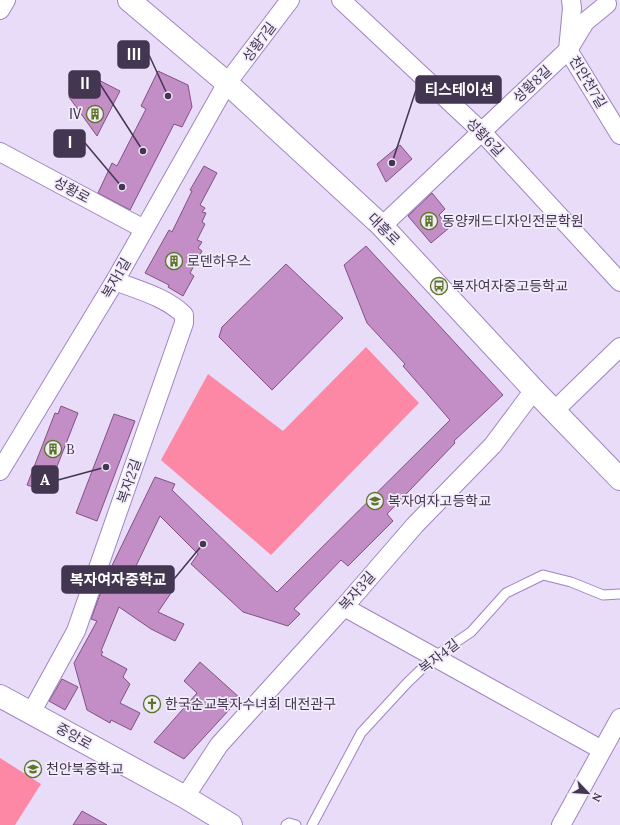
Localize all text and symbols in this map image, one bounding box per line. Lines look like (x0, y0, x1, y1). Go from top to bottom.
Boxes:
street label: 성황7길 (238, 19, 280, 65)
callout: Ⅲ (118, 41, 149, 68)
text: Ⅲ (126, 45, 142, 64)
street label: 천안천7길 (565, 53, 611, 111)
street label: 성황8길 (509, 62, 555, 106)
callout: Ⅱ (69, 71, 100, 98)
text: Ⅱ (77, 74, 93, 93)
callout: 티스테이션 (416, 76, 501, 103)
text: 티스테이션 (424, 80, 494, 99)
building icon: Ⅳ (85, 104, 105, 124)
place label: Ⅳ (68, 105, 82, 123)
street label: 성황6길 (462, 114, 508, 160)
callout: Ⅰ (54, 130, 85, 157)
text: Ⅰ (62, 133, 78, 152)
street label: 성황로 (51, 173, 93, 207)
street label: 대흥로 (364, 209, 404, 249)
building icon: 동양캐드디자인전문학원 (419, 211, 439, 231)
place label: 동양캐드디자인전문학원 (442, 212, 584, 230)
building icon: 로덴하우스 (164, 251, 184, 271)
place label: 로덴하우스 (187, 252, 252, 270)
street label: 복자1길 (97, 255, 135, 301)
bus stop icon: 복자여자중고등학교 (429, 276, 449, 296)
place label: 복자여자중고등학교 (452, 277, 568, 295)
building icon: B (43, 439, 63, 459)
place label: B (66, 440, 75, 458)
street label: 복자2길 (113, 456, 145, 506)
callout: A (32, 466, 58, 493)
text: A (40, 470, 50, 489)
school or university icon: 복자여자고등학교 (365, 491, 385, 511)
place label: 복자여자고등학교 (388, 492, 491, 510)
callout: 복자여자중학교 (62, 566, 174, 593)
street label: 복자3길 (335, 568, 379, 614)
text: 복자여자중학교 (70, 570, 166, 589)
street label: 복자4길 (415, 635, 463, 677)
church icon: 한국순교복자수녀회 대전관구 (142, 694, 162, 714)
place label: 한국순교복자수녀회 대전관구 (165, 695, 336, 713)
street label: 중앙로 (53, 719, 95, 753)
school or university icon: 천안북중학교 (23, 759, 43, 779)
place label: 천안북중학교 (46, 760, 123, 778)
north arrow (568, 773, 608, 813)
text: N (589, 790, 605, 804)

